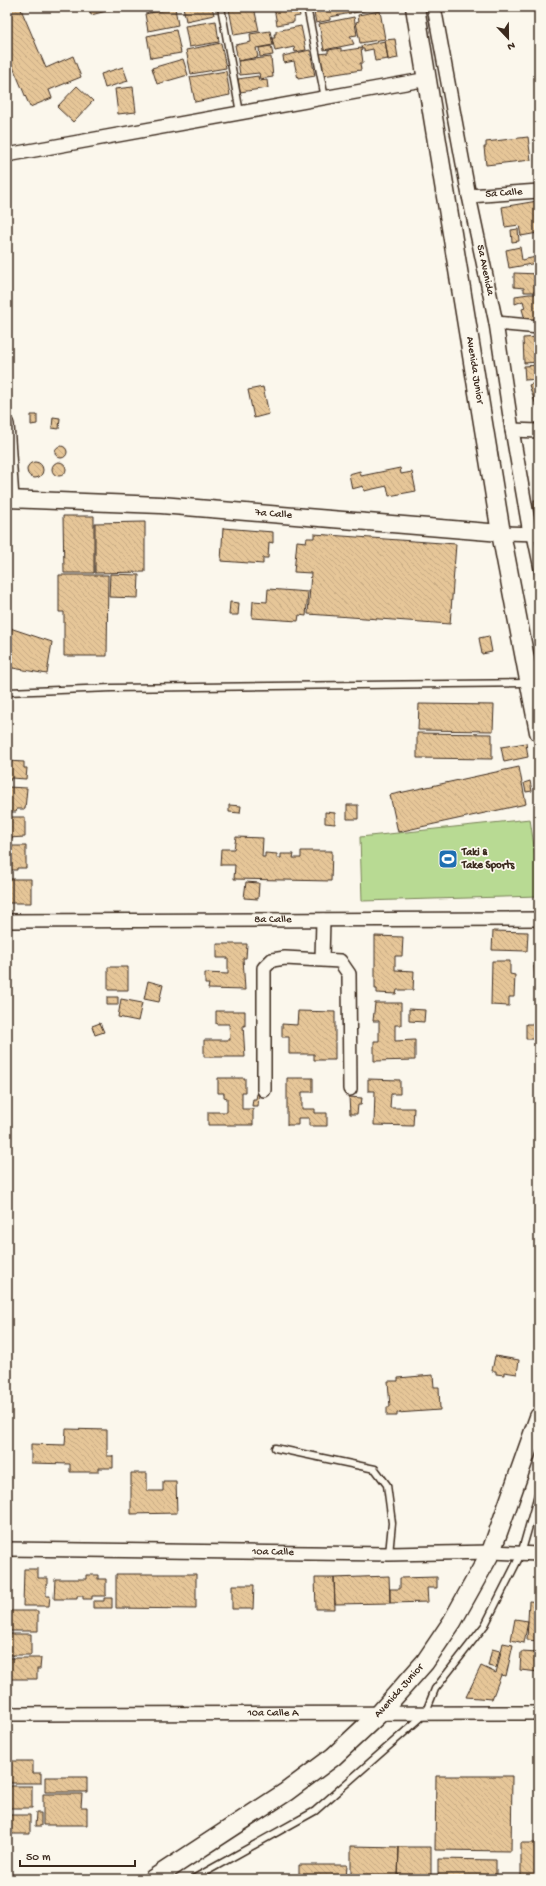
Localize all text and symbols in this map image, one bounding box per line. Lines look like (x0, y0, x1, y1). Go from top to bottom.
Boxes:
north arrow (488, 18, 528, 58)
text: N (505, 39, 517, 52)
street label: 5a Calle (485, 186, 523, 201)
street label: 5a Avenida (474, 244, 496, 298)
street label: Avenida Junior (463, 336, 486, 406)
street label: 7a Calle (254, 507, 293, 522)
place label: Taki & Take Sports (461, 847, 515, 872)
sports icon: Taki & Take Sports (437, 848, 459, 870)
street label: 8a Calle (254, 914, 292, 926)
street label: 10a Calle (251, 1546, 294, 1559)
street label: Avenida Junior (372, 1661, 427, 1721)
street label: 10a Calle A (246, 1707, 299, 1720)
scale bar (20, 1842, 135, 1868)
text: 50 m (26, 1851, 51, 1865)

